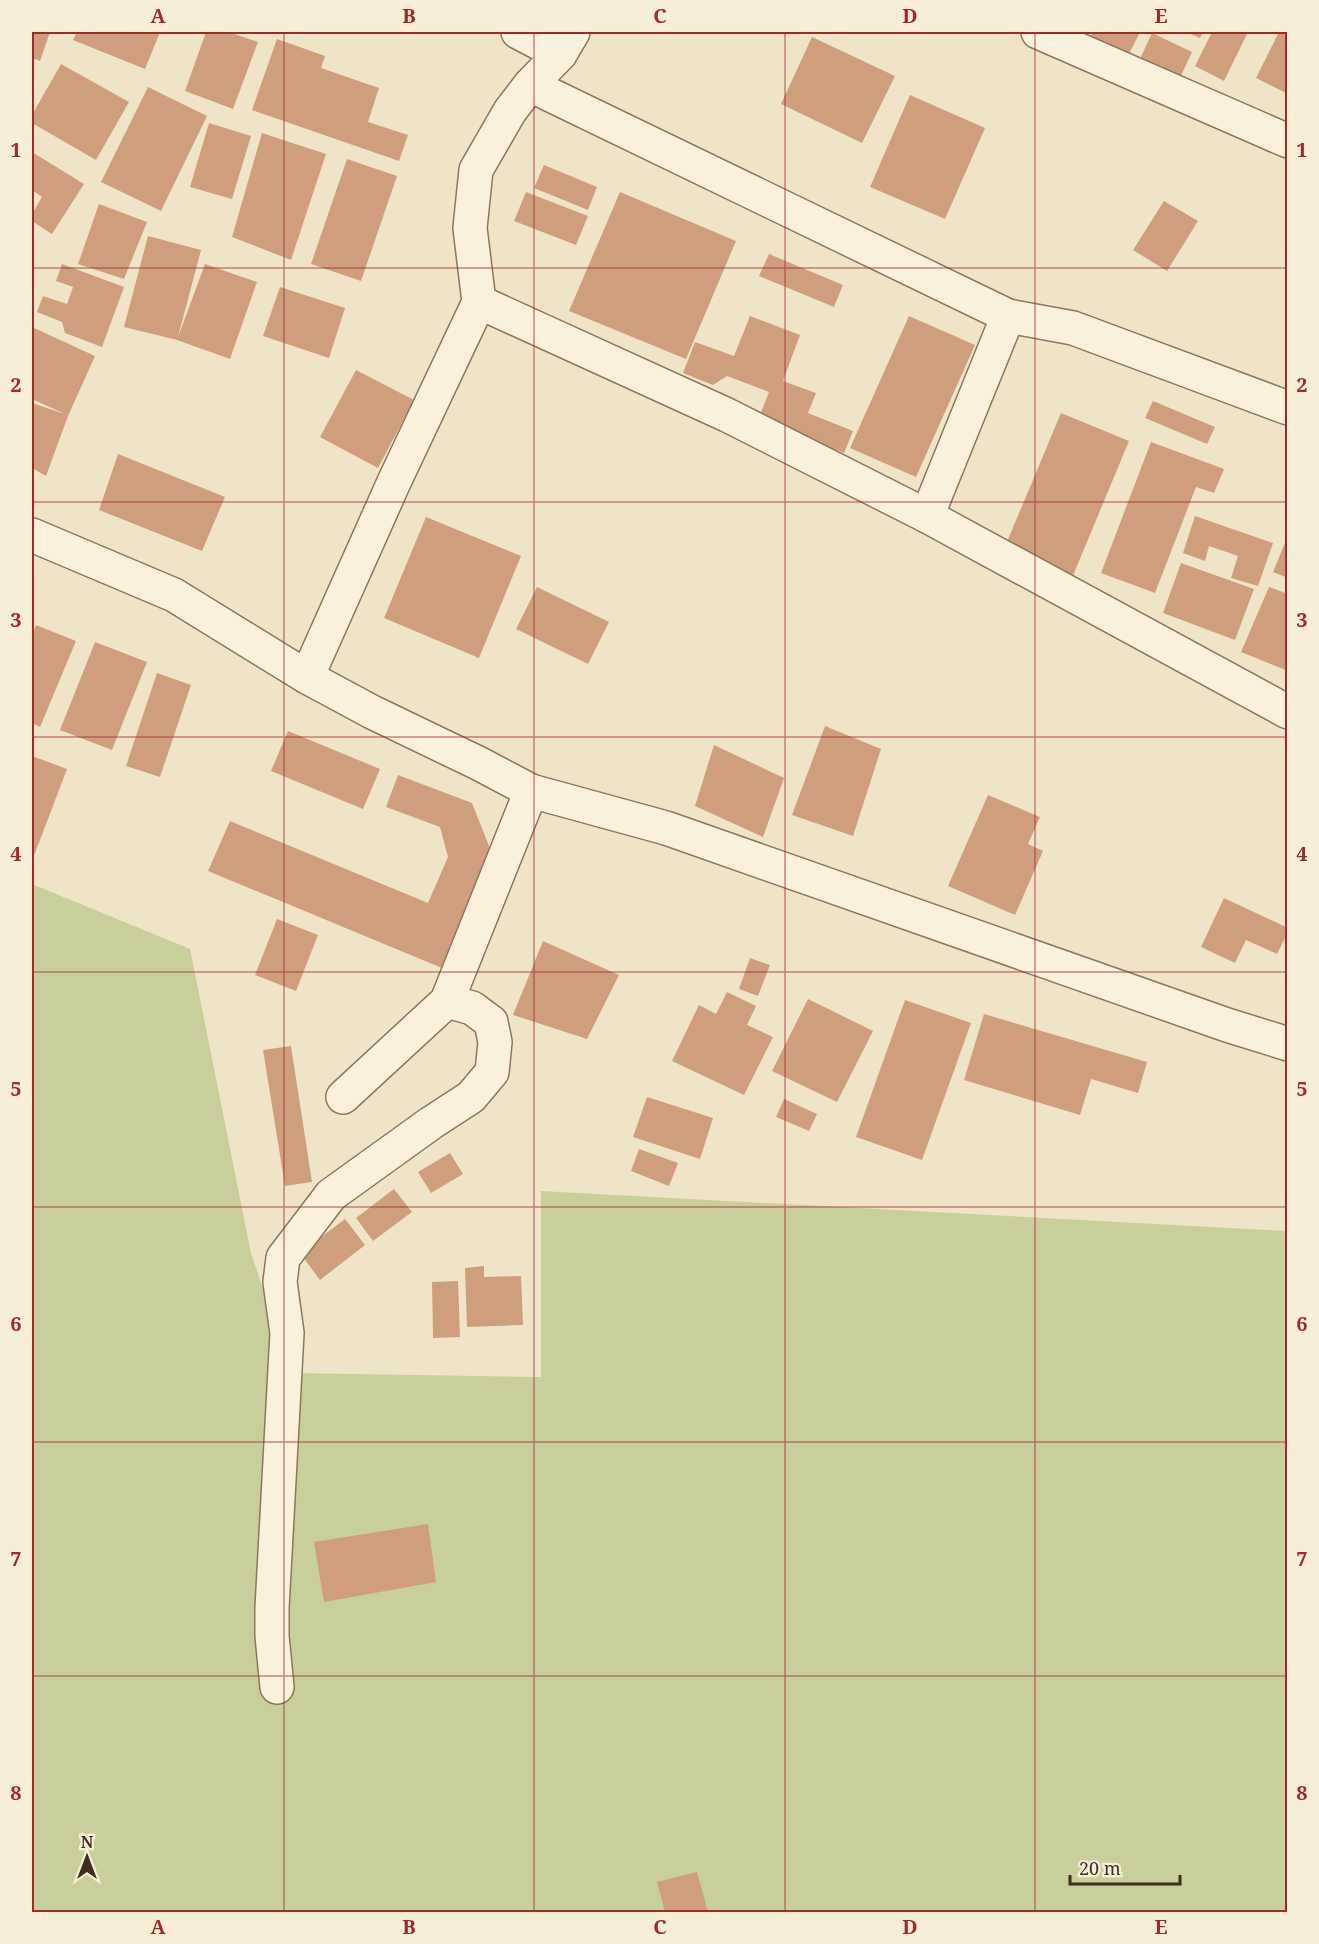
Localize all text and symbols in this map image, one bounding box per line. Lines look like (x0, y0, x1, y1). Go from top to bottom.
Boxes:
text: A (150, 2, 166, 29)
text: B (402, 2, 416, 29)
text: C (653, 2, 667, 29)
text: D (902, 2, 918, 29)
text: E (1154, 2, 1168, 29)
text: 1 (10, 136, 22, 163)
text: 1 (1296, 136, 1308, 163)
text: 2 (10, 371, 22, 398)
text: 2 (1296, 371, 1308, 398)
text: 3 (10, 606, 22, 633)
text: 3 (1296, 606, 1308, 633)
text: 4 (10, 840, 22, 867)
text: 4 (1296, 840, 1308, 867)
text: 5 (10, 1075, 22, 1102)
text: 5 (1296, 1075, 1308, 1102)
text: 6 (10, 1310, 22, 1337)
text: 6 (1296, 1310, 1308, 1337)
text: 7 (10, 1545, 22, 1572)
text: 7 (1296, 1545, 1308, 1572)
text: 8 (10, 1779, 22, 1806)
text: 8 (1296, 1779, 1308, 1806)
north arrow (57, 1827, 117, 1887)
text: N (81, 1831, 94, 1853)
scale bar (1070, 1848, 1180, 1886)
text: 20 m (1079, 1856, 1121, 1880)
text: A (150, 1913, 166, 1940)
text: B (402, 1913, 416, 1940)
text: C (653, 1913, 667, 1940)
text: D (902, 1913, 918, 1940)
text: E (1154, 1913, 1168, 1940)

